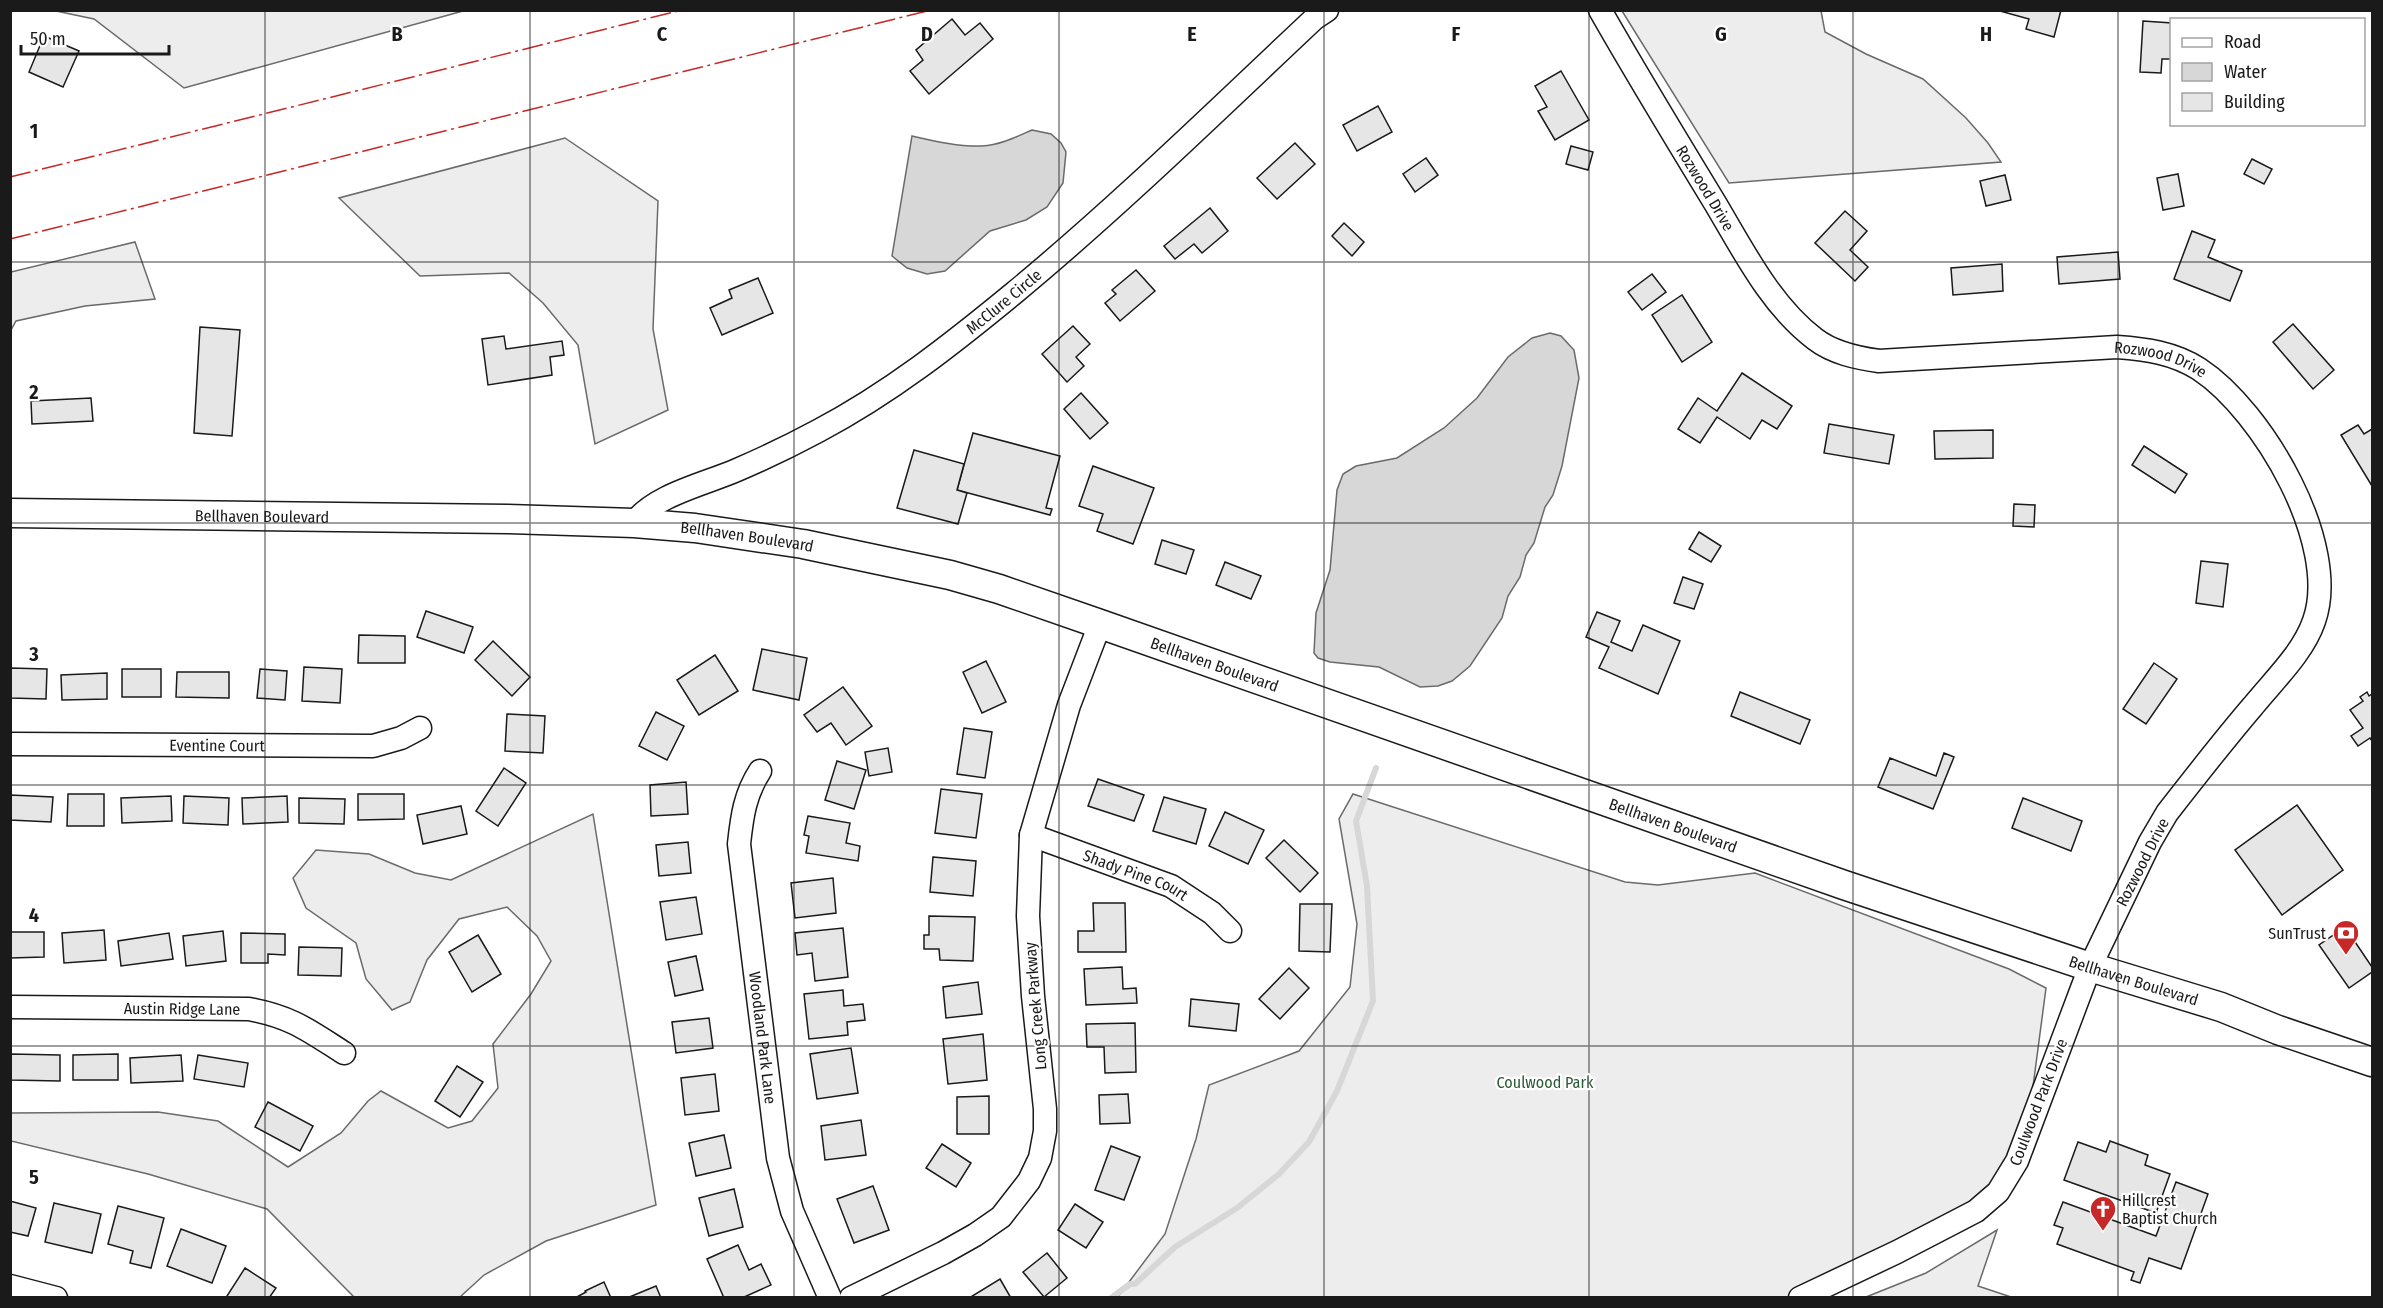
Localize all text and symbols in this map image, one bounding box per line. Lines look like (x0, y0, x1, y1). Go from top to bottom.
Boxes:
scale bar (21, 18, 170, 56)
legend (2170, 18, 2365, 126)
text: B (391, 22, 403, 46)
text: C (657, 22, 668, 46)
text: D (921, 22, 933, 46)
text: E (1187, 22, 1197, 46)
text: F (1452, 22, 1461, 46)
text: G (1715, 22, 1727, 46)
text: H (1980, 22, 1992, 46)
text: 50 m (30, 28, 66, 50)
text: Road (2224, 31, 2261, 53)
text: Water (2224, 61, 2267, 83)
text: Building (2224, 91, 2285, 113)
text: 1 (30, 119, 38, 143)
street label: Rozwood Drive (1672, 142, 1738, 234)
street label: McClure Circle (962, 265, 1046, 338)
street label: Rozwood Drive (2113, 338, 2211, 382)
text: 2 (28, 380, 39, 404)
street label: Bellhaven Boulevard (195, 506, 329, 527)
street label: Bellhaven Boulevard (680, 518, 815, 556)
street label: Bellhaven Boulevard (1148, 633, 1281, 696)
text: 3 (28, 642, 39, 666)
street label: Eventine Court (169, 736, 266, 755)
street label: Bellhaven Boulevard (1606, 794, 1740, 857)
street label: Rozwood Drive (2112, 815, 2173, 910)
street label: Shady Pine Court (1080, 846, 1192, 905)
text: 4 (29, 903, 39, 927)
bank icon: SunTrust (2331, 918, 2361, 956)
place label: SunTrust (2268, 924, 2327, 943)
street label: Long Creek Parkway (1020, 940, 1051, 1071)
street label: Bellhaven Boulevard (2066, 952, 2201, 1010)
street label: Woodland Park Lane (745, 970, 780, 1105)
street label: Austin Ridge Lane (124, 999, 240, 1019)
street label: Coulwood Park Drive (2005, 1036, 2071, 1168)
park label: Coulwood Park (1497, 1073, 1594, 1092)
text: 5 (29, 1165, 39, 1189)
place label: Hillcrest Baptist Church (2122, 1191, 2217, 1228)
church icon: Hillcrest Baptist Church (2088, 1194, 2118, 1232)

